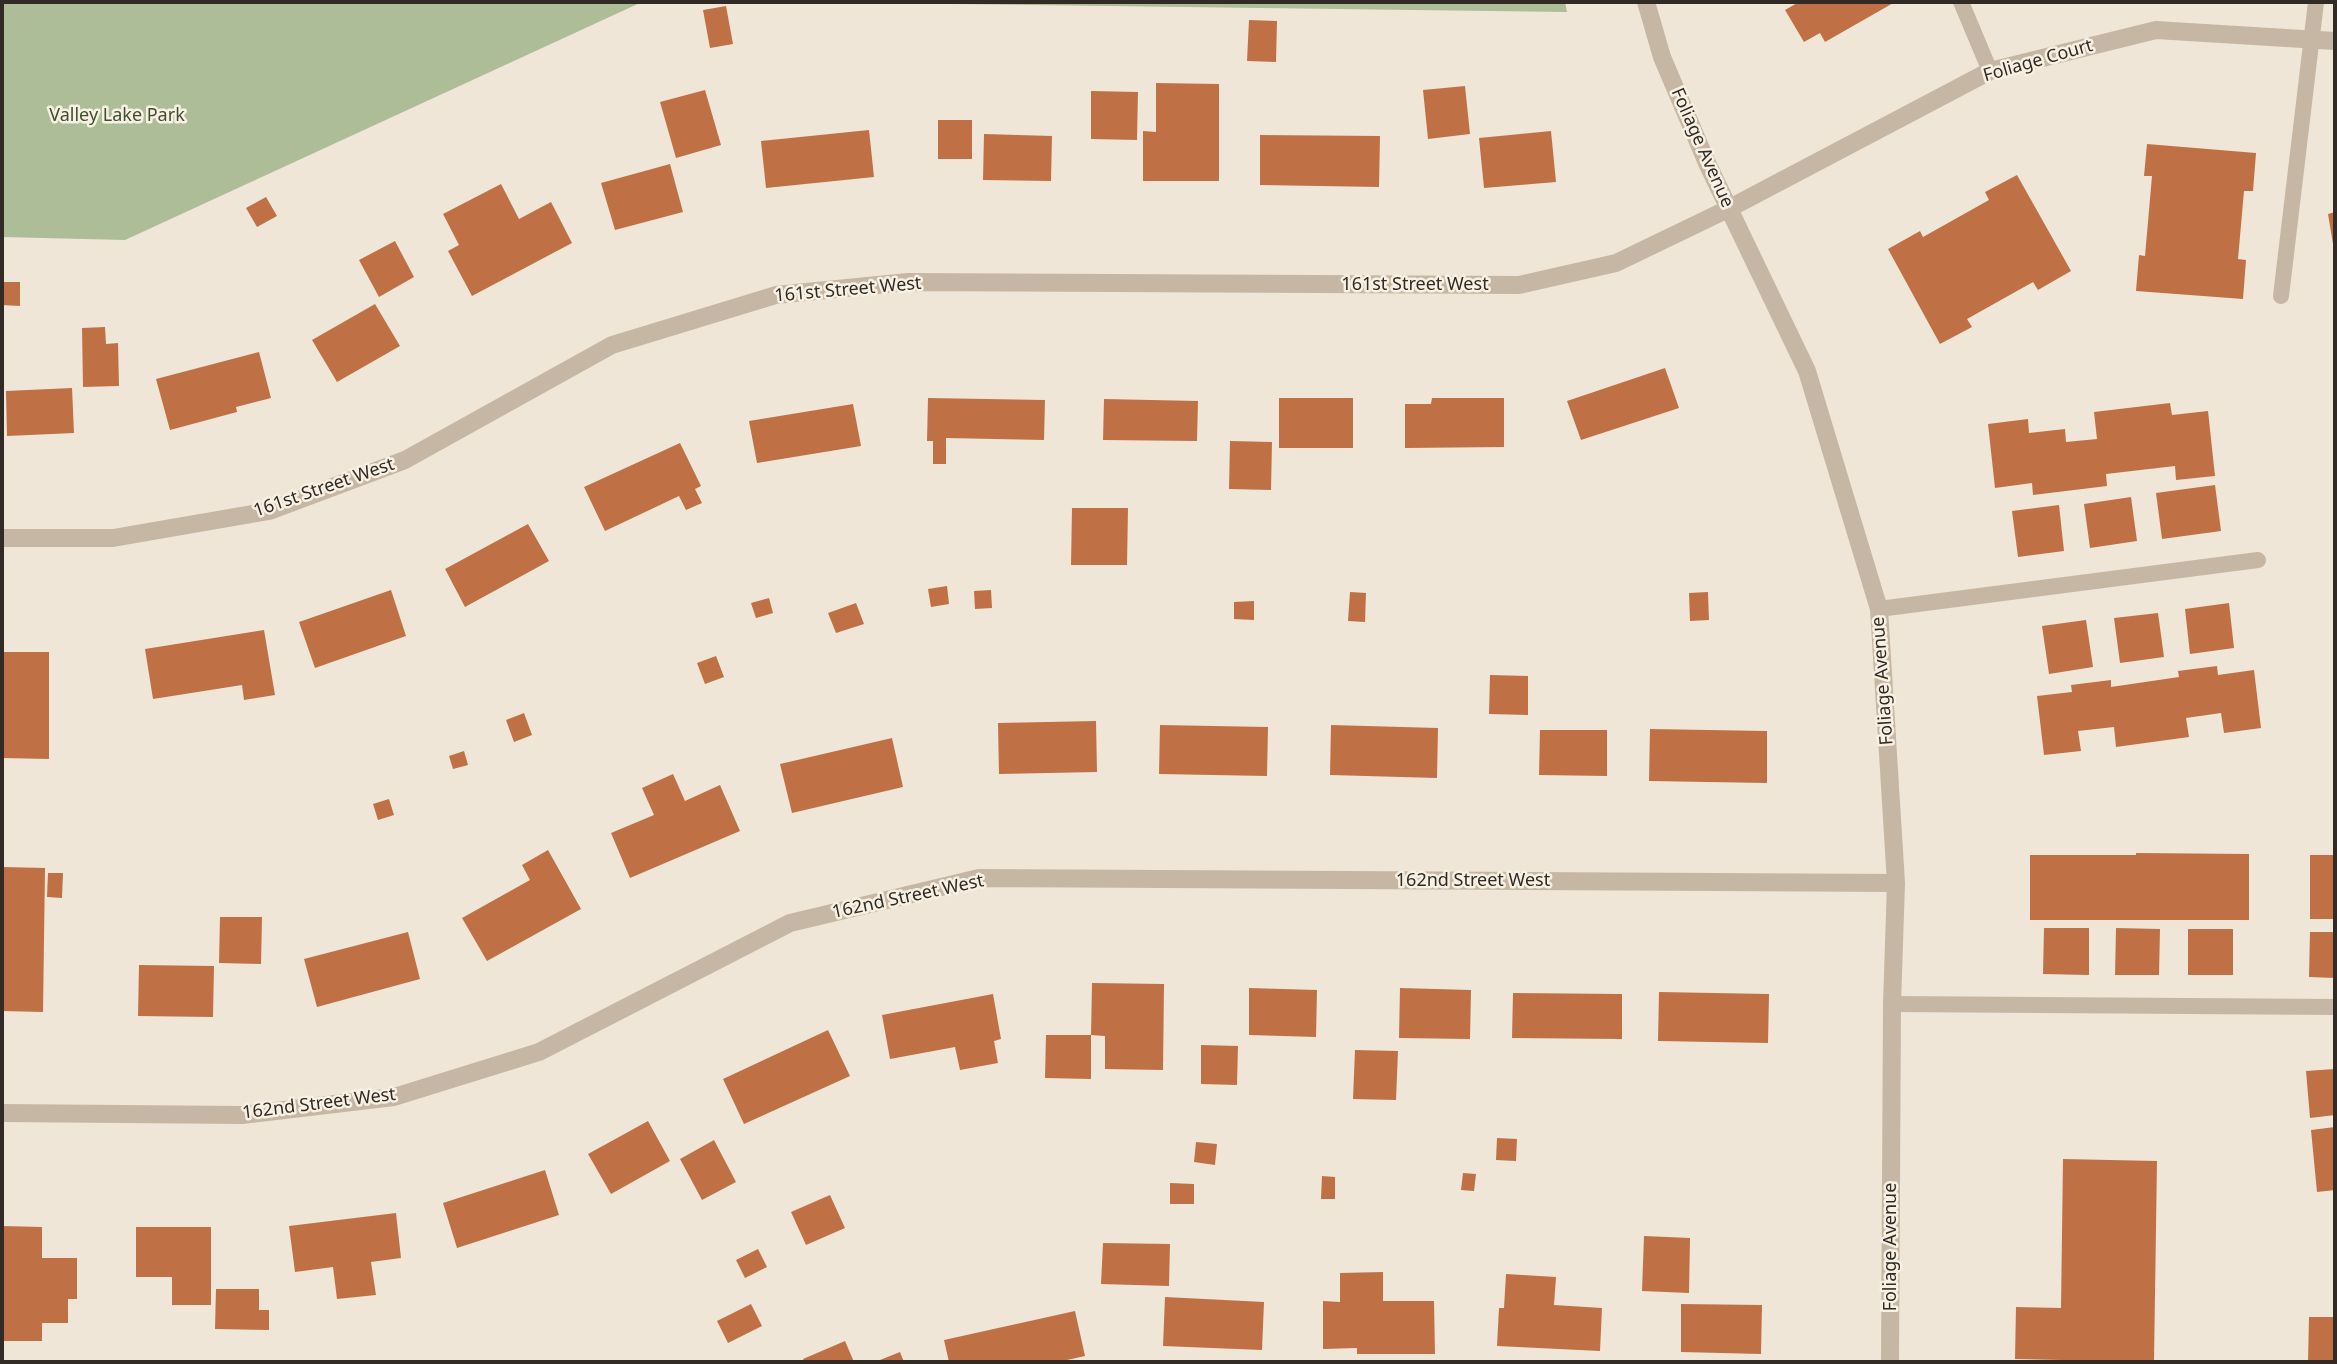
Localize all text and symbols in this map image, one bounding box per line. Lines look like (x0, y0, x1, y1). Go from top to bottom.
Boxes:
street label: Foliage Court (1981, 35, 2095, 87)
street label: Foliage Avenue (1666, 85, 1738, 211)
park label: Valley Lake Park (49, 105, 185, 127)
street label: 161st Street West (774, 273, 922, 307)
street label: 161st Street West (1341, 274, 1489, 296)
street label: 161st Street West (251, 454, 397, 522)
street label: Foliage Avenue (1868, 616, 1898, 746)
street label: 162nd Street West (830, 870, 986, 924)
street label: 162nd Street West (1396, 870, 1550, 892)
street label: 162nd Street West (241, 1084, 397, 1124)
street label: Foliage Avenue (1880, 1183, 1902, 1311)

